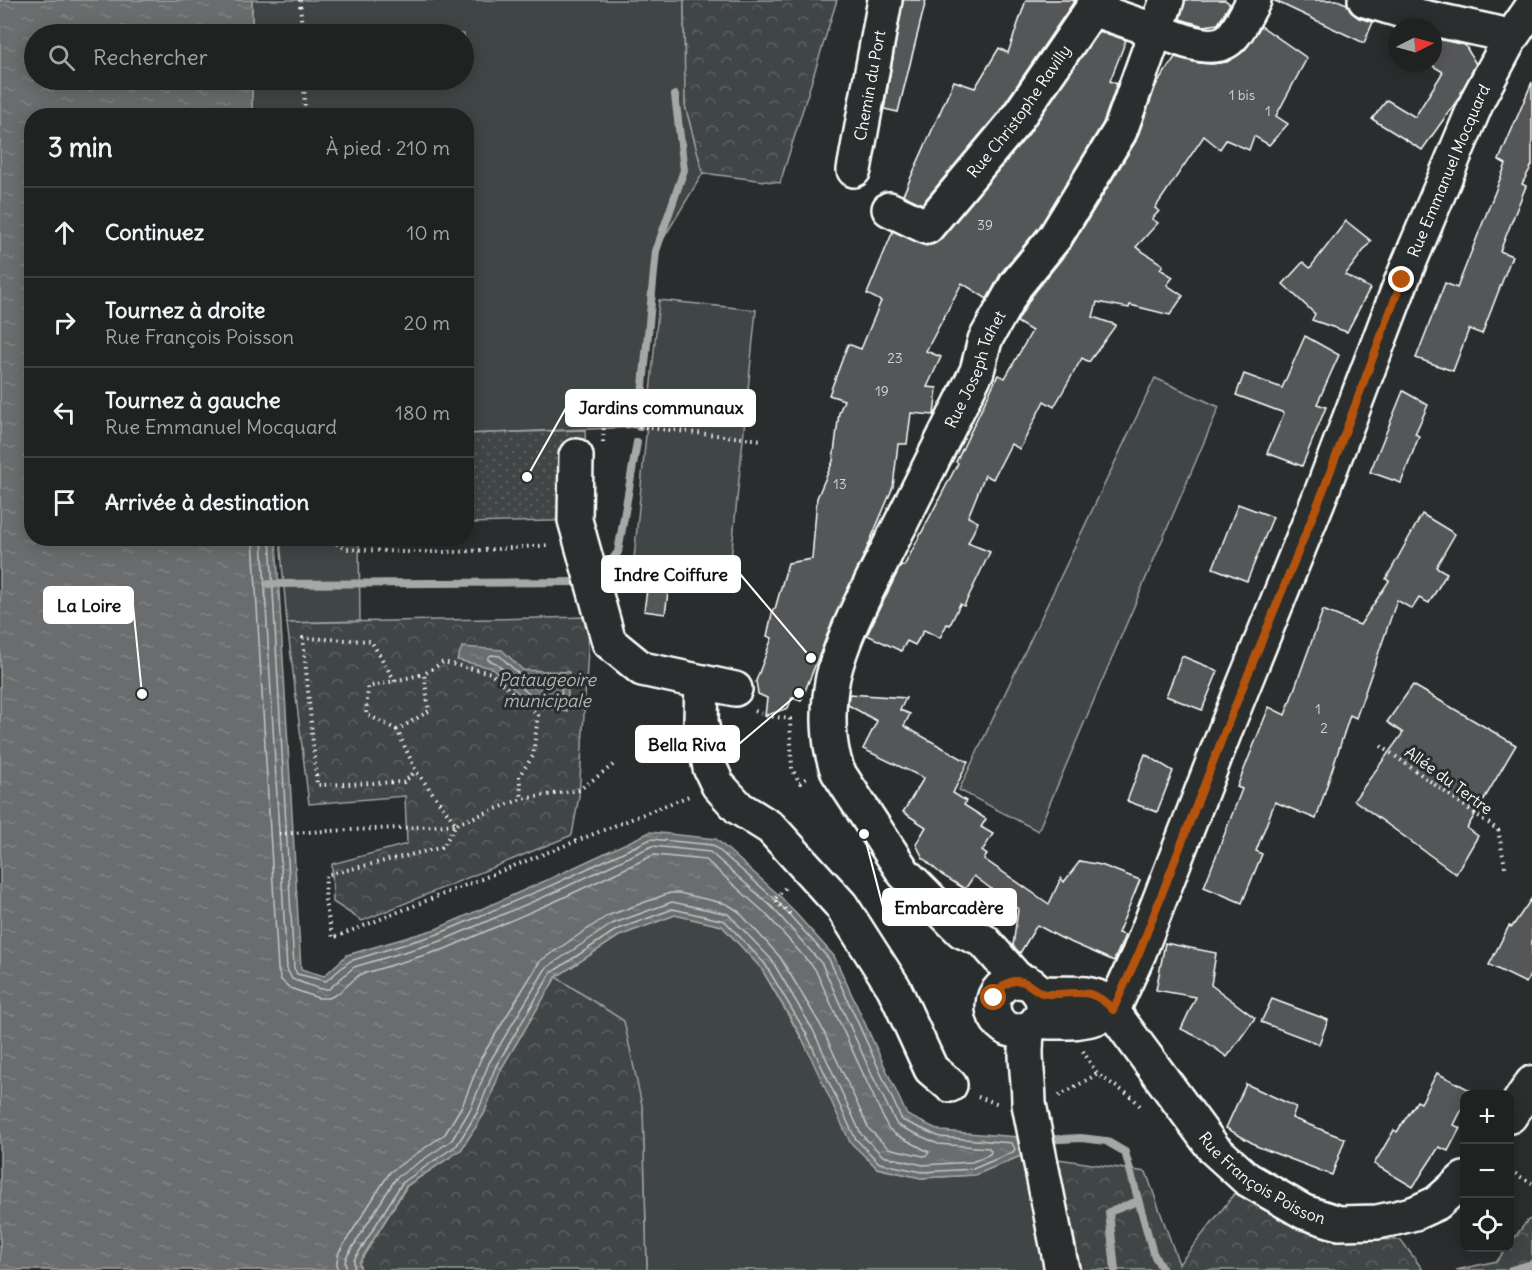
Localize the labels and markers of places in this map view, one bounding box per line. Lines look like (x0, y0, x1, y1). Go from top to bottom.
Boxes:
callout: Jardins communaux (566, 390, 755, 426)
callout: Indre Coiffure (602, 556, 740, 592)
callout: La Loire (44, 587, 133, 623)
callout: Bella Riva (636, 726, 739, 762)
callout: Embarcadère (883, 889, 1016, 925)

